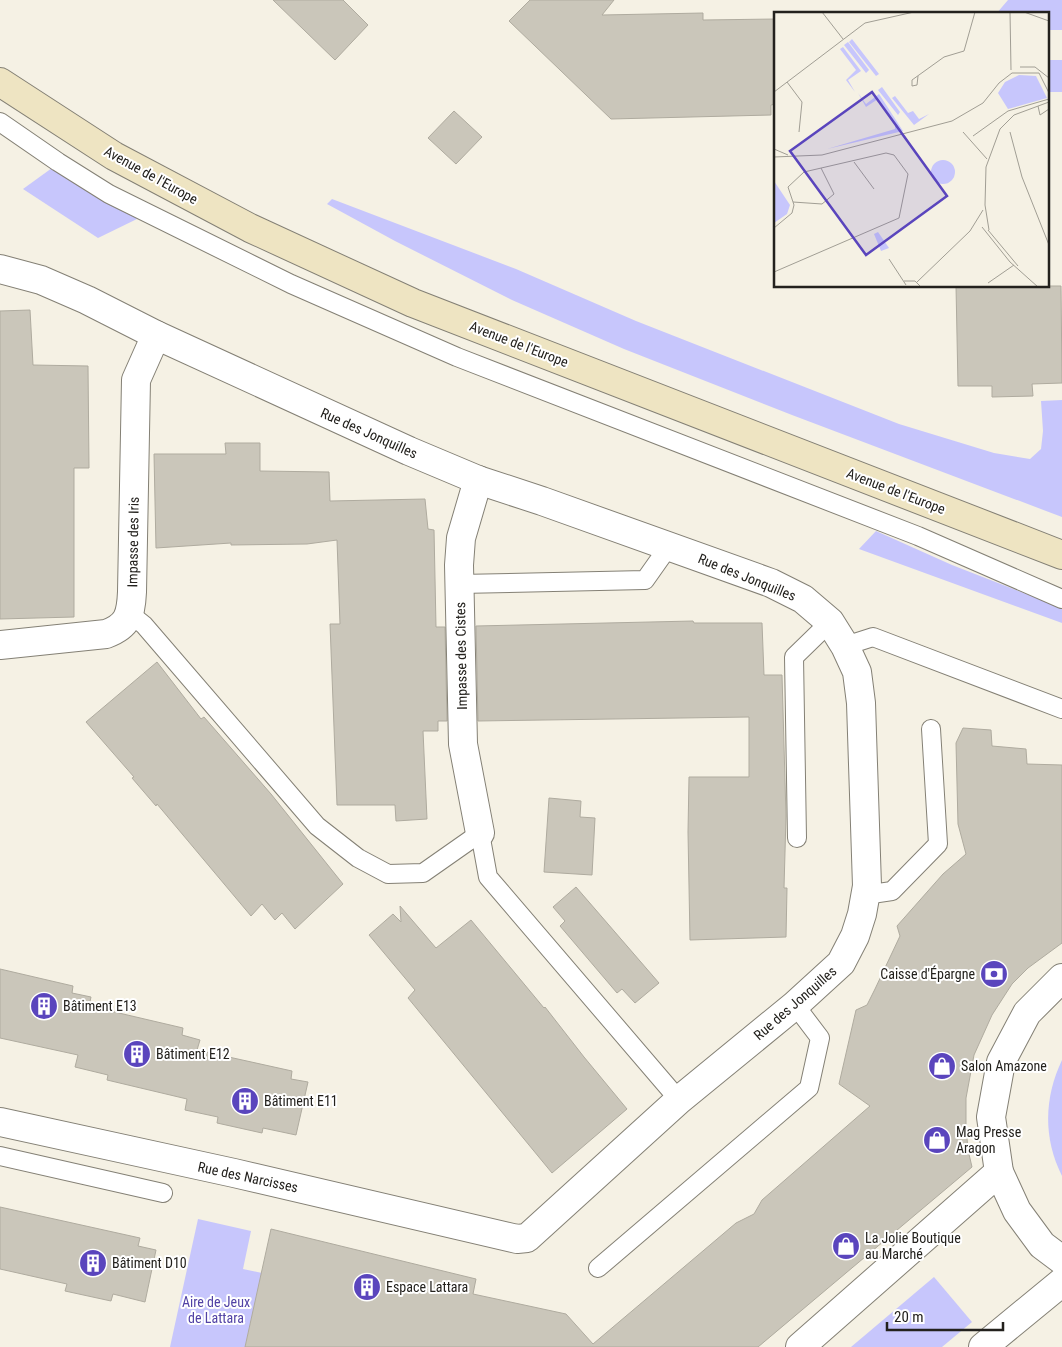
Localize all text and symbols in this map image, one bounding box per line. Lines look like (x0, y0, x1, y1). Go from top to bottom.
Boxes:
inset map (774, 12, 1050, 288)
street label: Avenue de l'Europe (102, 143, 201, 207)
street label: Avenue de l'Europe (468, 318, 571, 370)
street label: Rue des Jonquilles (318, 405, 420, 461)
street label: Avenue de l'Europe (845, 465, 948, 517)
street label: Impasse des Iris (124, 497, 142, 587)
street label: Rue des Jonquilles (696, 550, 798, 604)
street label: Impasse des Cistes (452, 602, 470, 710)
bank icon: Caisse d'Épargne (979, 959, 1009, 989)
street label: Rue des Jonquilles (751, 963, 839, 1043)
place label: Caisse d'Épargne (880, 965, 975, 982)
building icon: Bâtiment E13 (29, 991, 59, 1021)
place label: Bâtiment E13 (63, 998, 137, 1014)
building icon: Bâtiment E12 (122, 1039, 152, 1069)
place label: Bâtiment E12 (156, 1046, 230, 1062)
shop icon: Salon Amazone (927, 1051, 957, 1081)
place label: Salon Amazone (961, 1058, 1047, 1074)
building icon: Bâtiment E11 (230, 1086, 260, 1116)
place label: Bâtiment E11 (264, 1093, 338, 1109)
place label: Mag Presse Aragon (956, 1124, 1022, 1156)
shop icon: Mag Presse Aragon (922, 1125, 952, 1155)
street label: Rue des Narcisses (196, 1159, 300, 1195)
place label: La Jolie Boutique au Marché (865, 1230, 961, 1262)
shop icon: La Jolie Boutique au Marché (831, 1231, 861, 1261)
building icon: Bâtiment D10 (78, 1248, 108, 1278)
place label: Bâtiment D10 (112, 1255, 187, 1271)
building icon: Espace Lattara (352, 1272, 382, 1302)
place label: Espace Lattara (386, 1279, 468, 1295)
park label: Aire de Jeux de Lattara (182, 1294, 250, 1326)
scale bar (887, 1300, 1003, 1332)
text: 20 m (894, 1308, 924, 1326)

